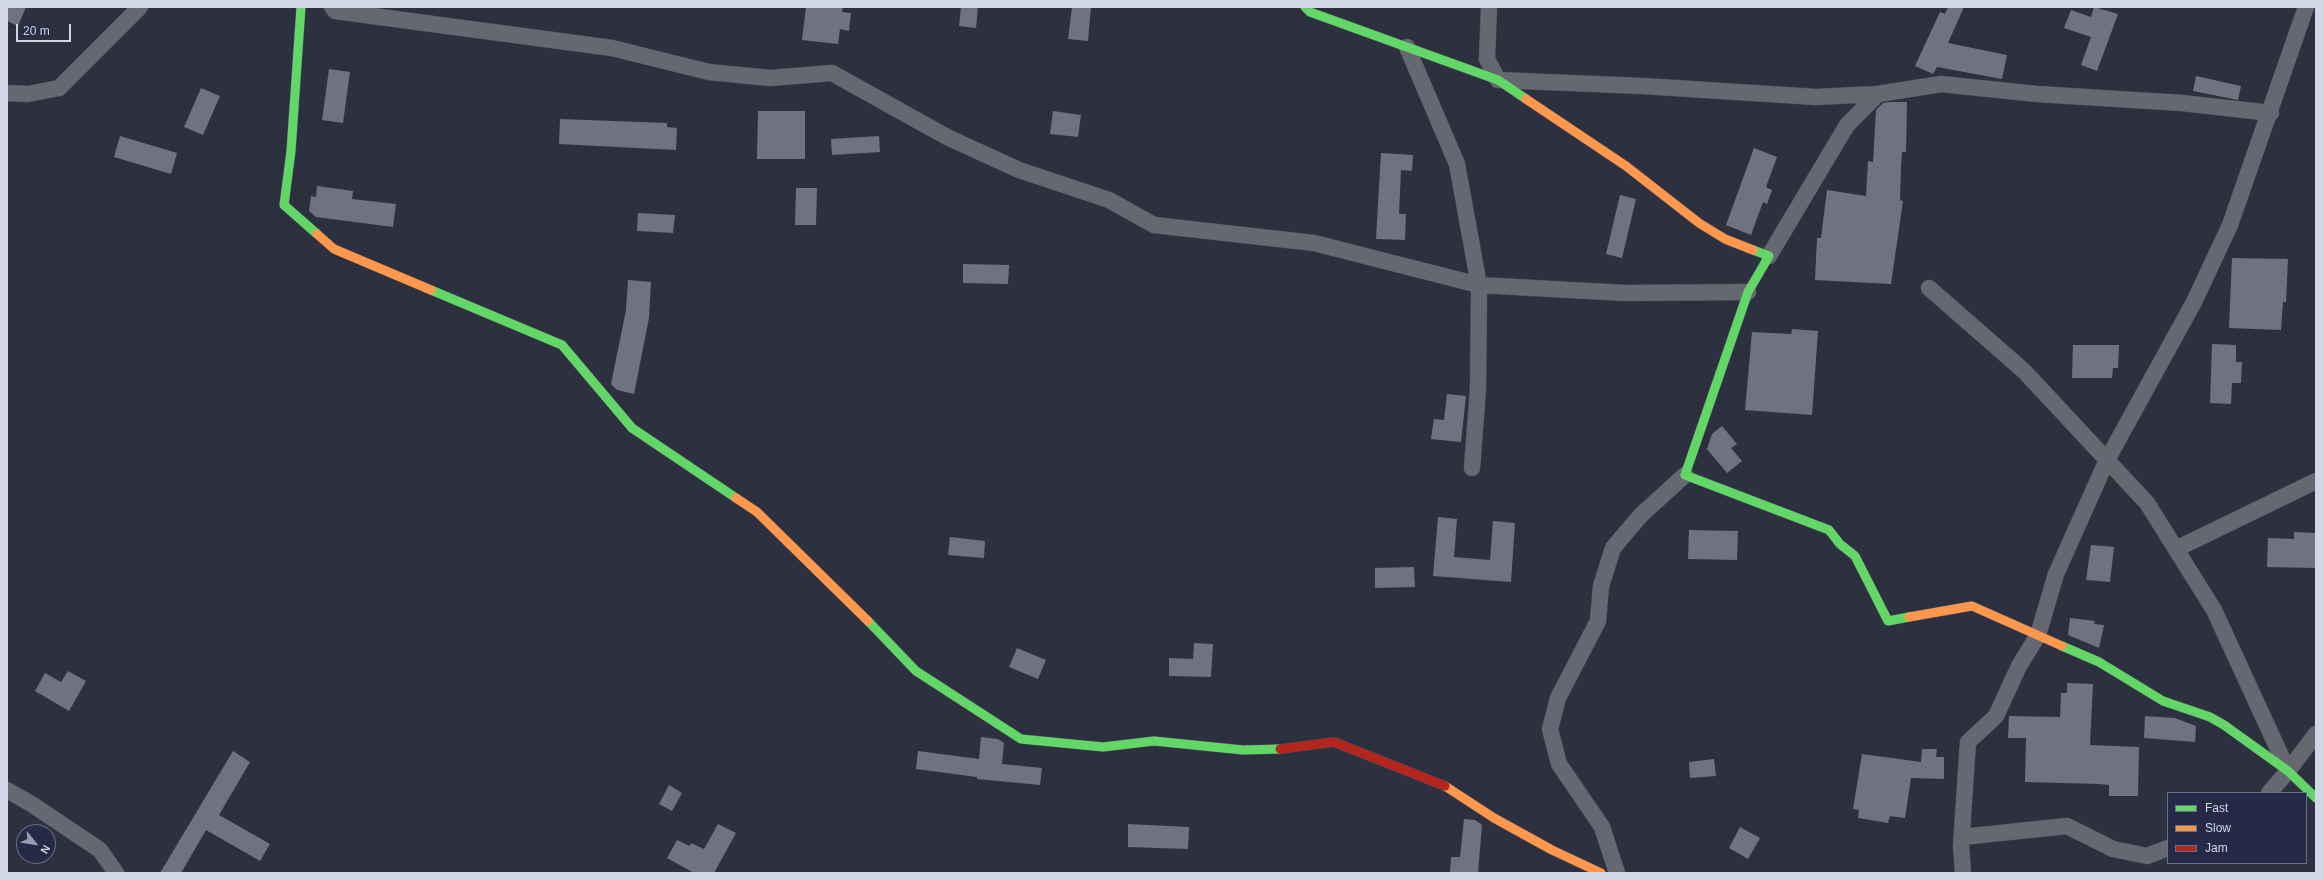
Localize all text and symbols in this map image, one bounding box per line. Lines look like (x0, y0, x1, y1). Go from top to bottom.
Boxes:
scale bar (18, 16, 73, 42)
text: 20 m (23, 24, 50, 38)
legend (2167, 792, 2307, 864)
text: Fast (2205, 801, 2228, 815)
text: Slow (2205, 821, 2231, 835)
north arrow (16, 824, 56, 864)
text: Jam (2205, 841, 2228, 855)
text: N (38, 843, 53, 856)

